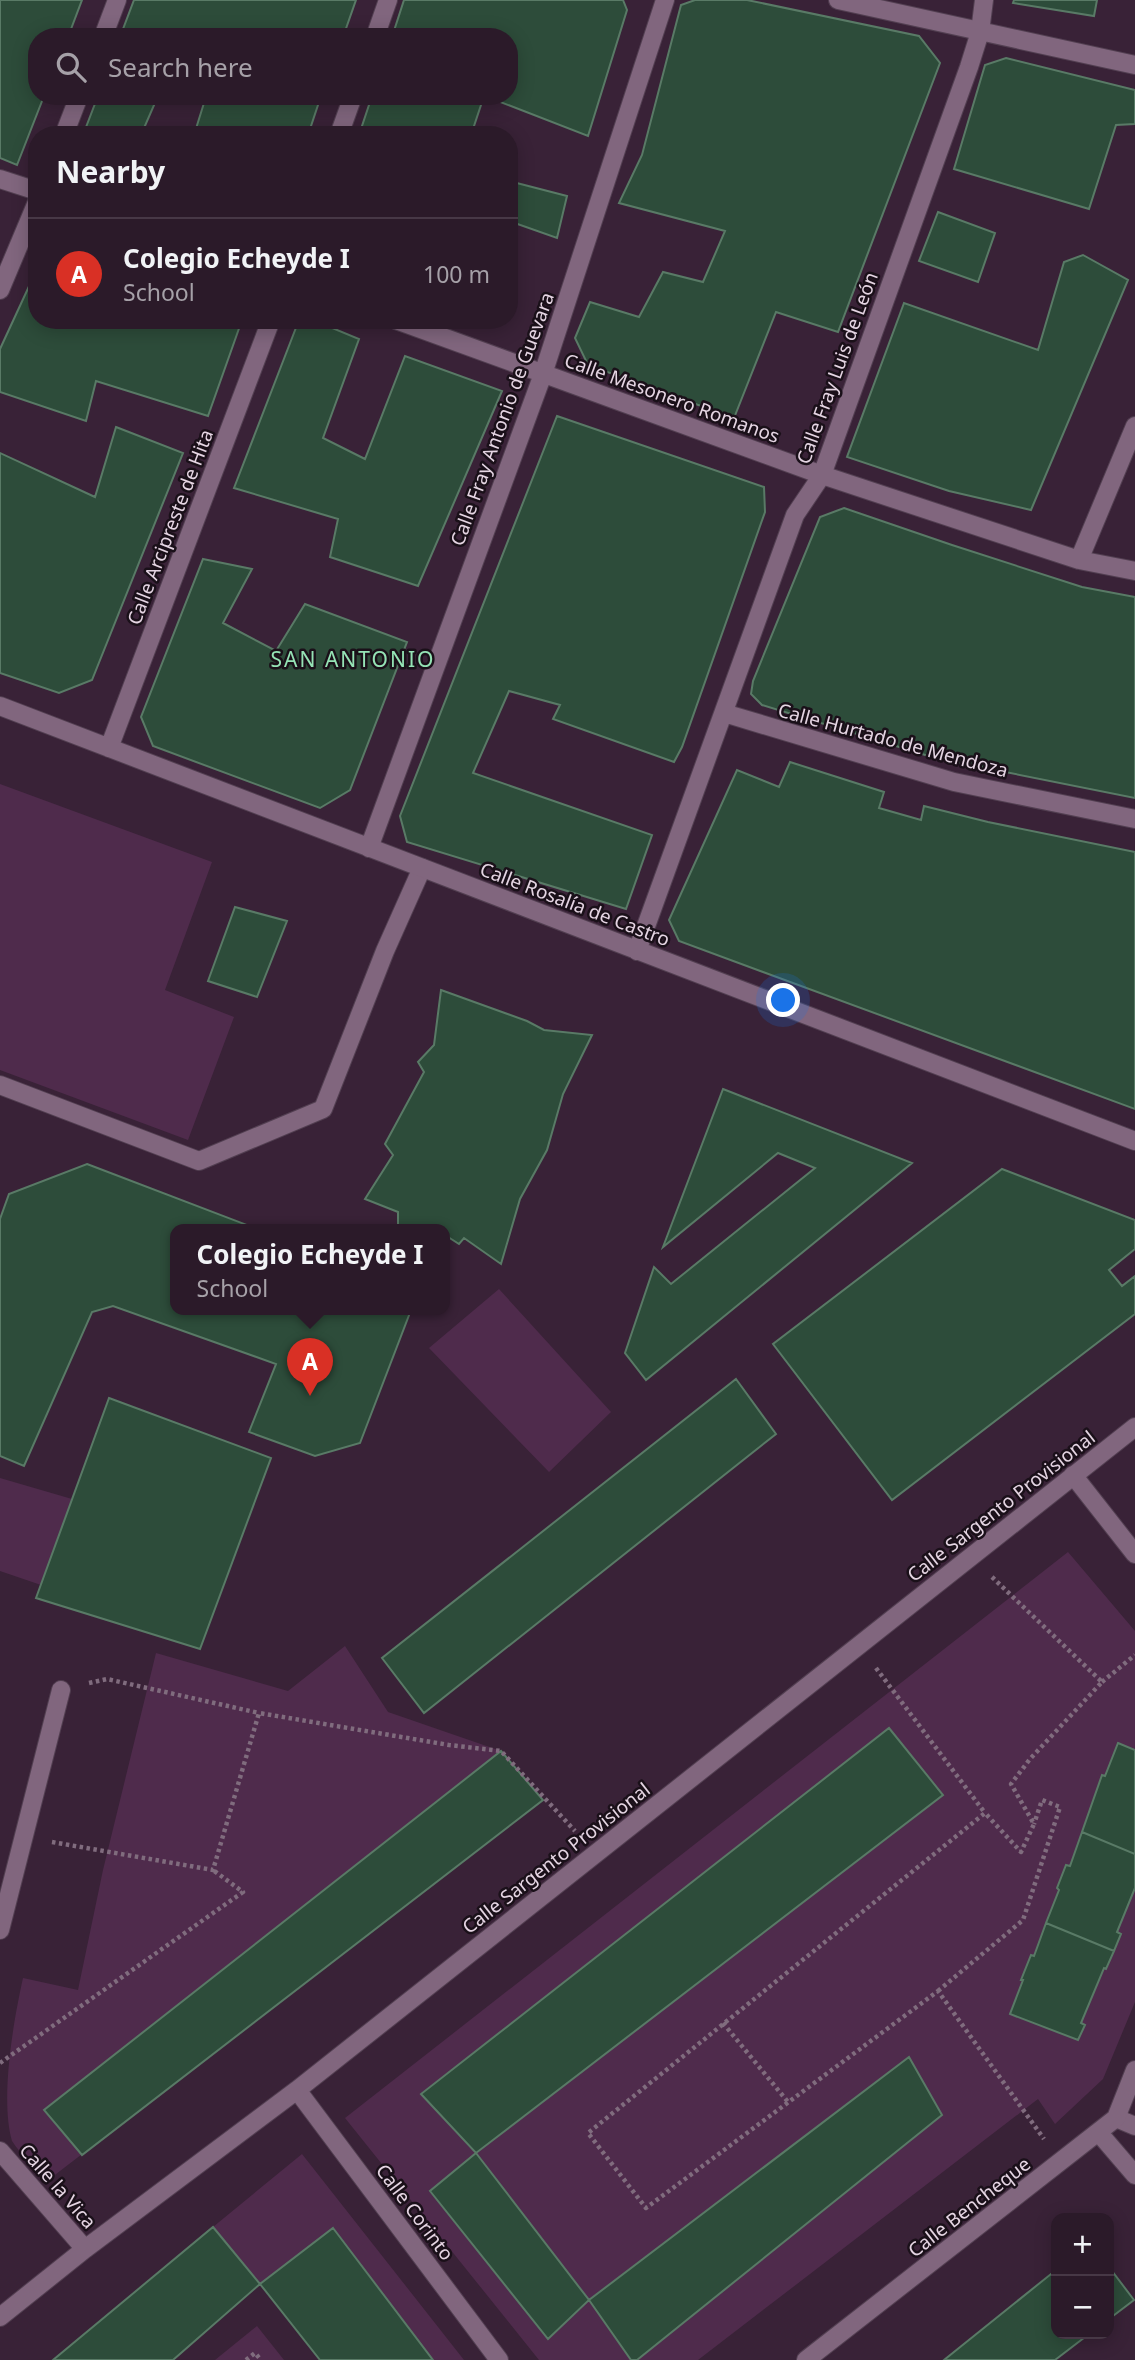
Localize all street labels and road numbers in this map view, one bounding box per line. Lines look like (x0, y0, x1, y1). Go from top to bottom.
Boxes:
street label: Calle Fray Luis de León (790, 268, 884, 468)
street label: Calle Fray Antonio de Guevara (444, 289, 560, 549)
street label: Calle Mesonero Romanos (561, 347, 783, 449)
street label: Calle Arcipreste de Hita (121, 426, 219, 628)
street label: Calle Hurtado de Mendoza (775, 697, 1011, 783)
street label: Calle Rosalía de Castro (476, 856, 674, 952)
street label: Calle Sargento Provisional (902, 1424, 1100, 1588)
street label: Calle Sargento Provisional (457, 1776, 655, 1940)
street label: Calle la Vica (14, 2138, 102, 2234)
street label: Calle Bencheque (902, 2151, 1036, 2263)
street label: Calle Corinto (370, 2158, 460, 2266)

